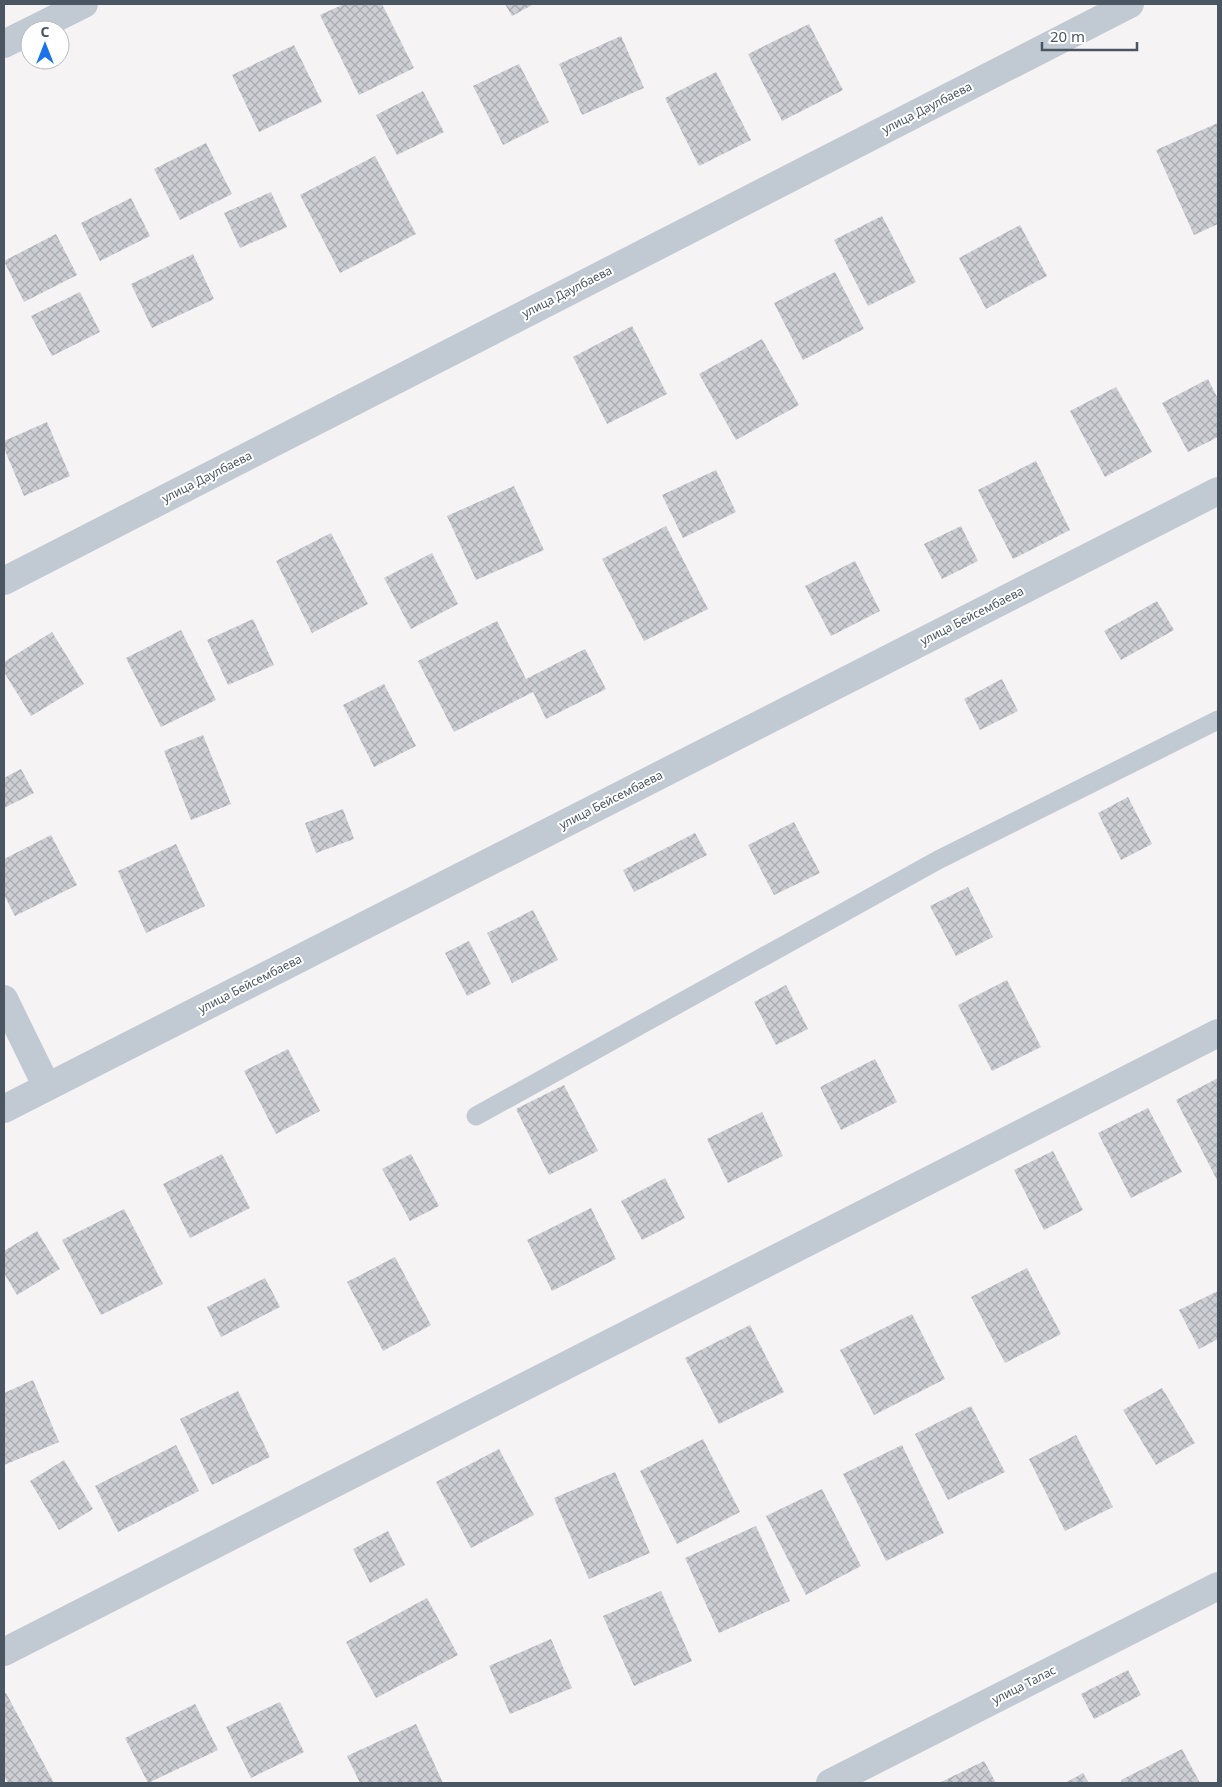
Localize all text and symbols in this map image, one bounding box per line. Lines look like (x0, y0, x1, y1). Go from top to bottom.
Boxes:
north arrow (20, 20, 70, 70)
scale bar (1042, 20, 1137, 52)
text: С (40, 22, 50, 41)
text: 20 m (1050, 26, 1085, 46)
street label: улица Даулбаева (879, 78, 975, 138)
street label: улица Даулбаева (519, 262, 615, 322)
street label: улица Даулбаева (159, 447, 255, 507)
street label: улица Бейсембаева (917, 582, 1026, 649)
street label: улица Бейсембаева (556, 766, 665, 833)
street label: улица Бейсембаева (195, 950, 304, 1017)
street label: улица Талас (989, 1661, 1059, 1708)

